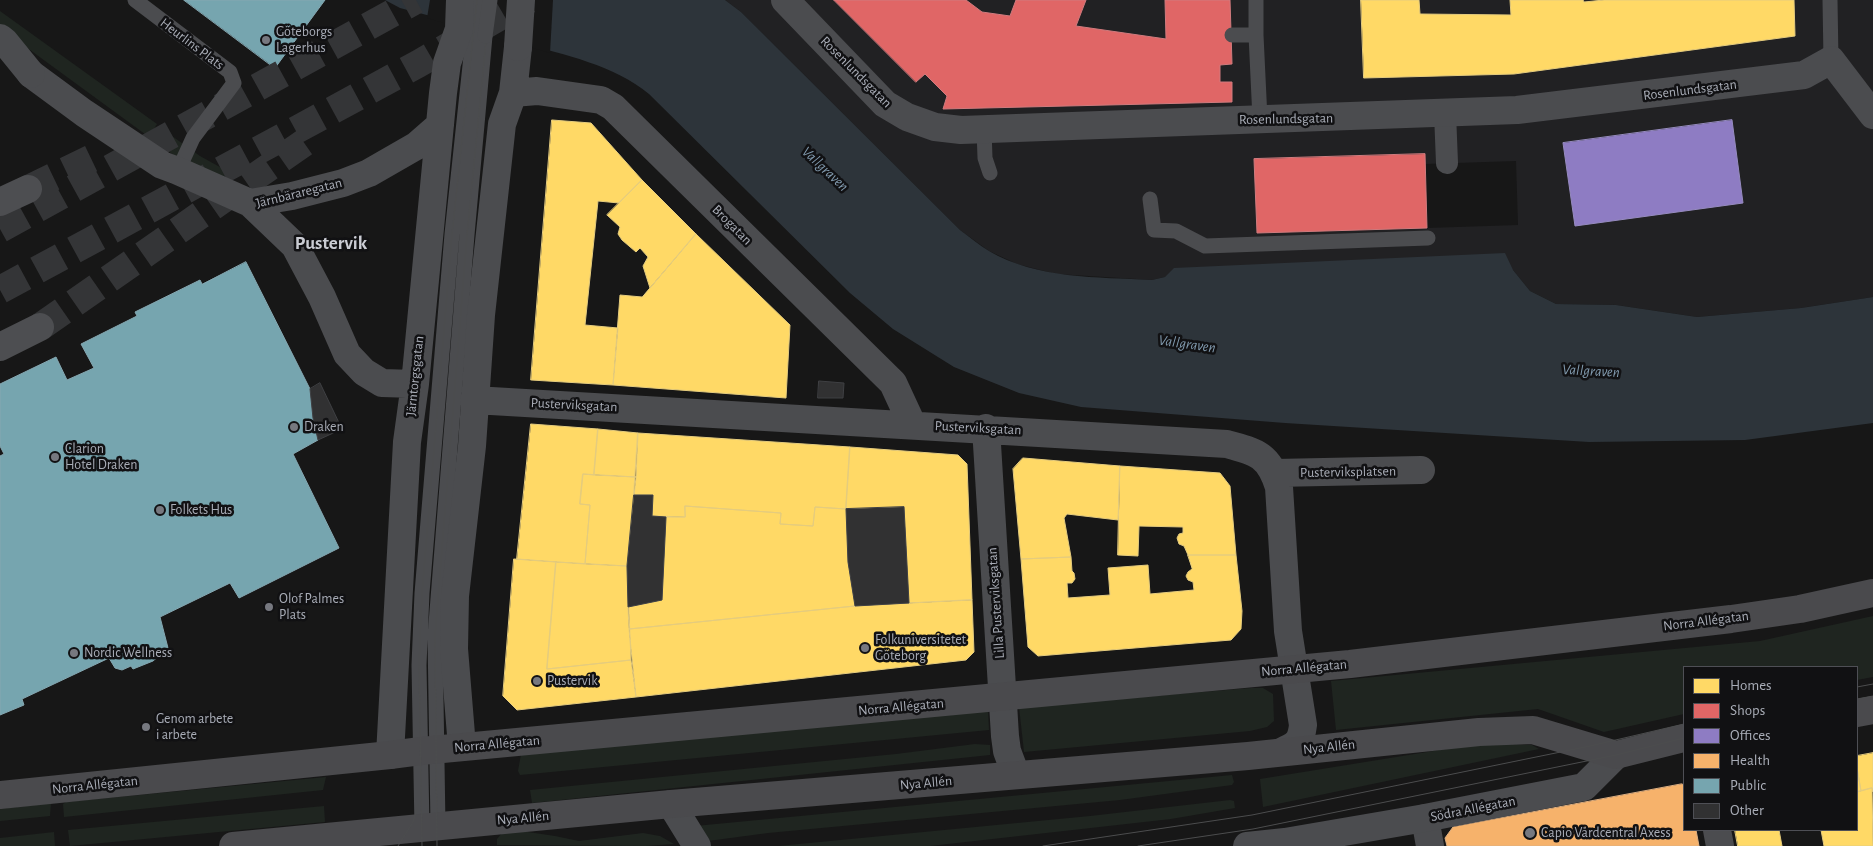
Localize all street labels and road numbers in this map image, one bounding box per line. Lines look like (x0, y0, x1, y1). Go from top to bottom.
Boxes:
street label: Heurlins Plats (157, 15, 227, 73)
street label: Rosenlundsgatan (817, 33, 895, 111)
street label: Rosenlundsgatan (1642, 76, 1738, 104)
street label: Rosenlundsgatan (1239, 110, 1333, 128)
street label: Järnbäraregatan (254, 174, 344, 212)
street label: Brogatan (708, 201, 756, 249)
street label: Järntorgsgatan (402, 335, 428, 417)
street label: Pusterviksgatan (530, 394, 618, 416)
street label: Pusterviksgatan (934, 417, 1022, 439)
street label: Pusterviksplatsen (1300, 463, 1396, 481)
street label: Lilla Pusterviksgatan (984, 547, 1008, 659)
street label: Norra Allégatan (1662, 607, 1750, 635)
street label: Norra Allégatan (1260, 656, 1348, 680)
street label: Norra Allégatan (857, 695, 945, 719)
street label: Norra Allégatan (453, 732, 541, 756)
street label: Nya Allén (1302, 736, 1356, 758)
street label: Norra Allégatan (51, 772, 139, 798)
street label: Nya Allén (899, 772, 953, 794)
street label: Södra Allégatan (1429, 793, 1517, 825)
street label: Nya Allén (496, 807, 550, 829)

